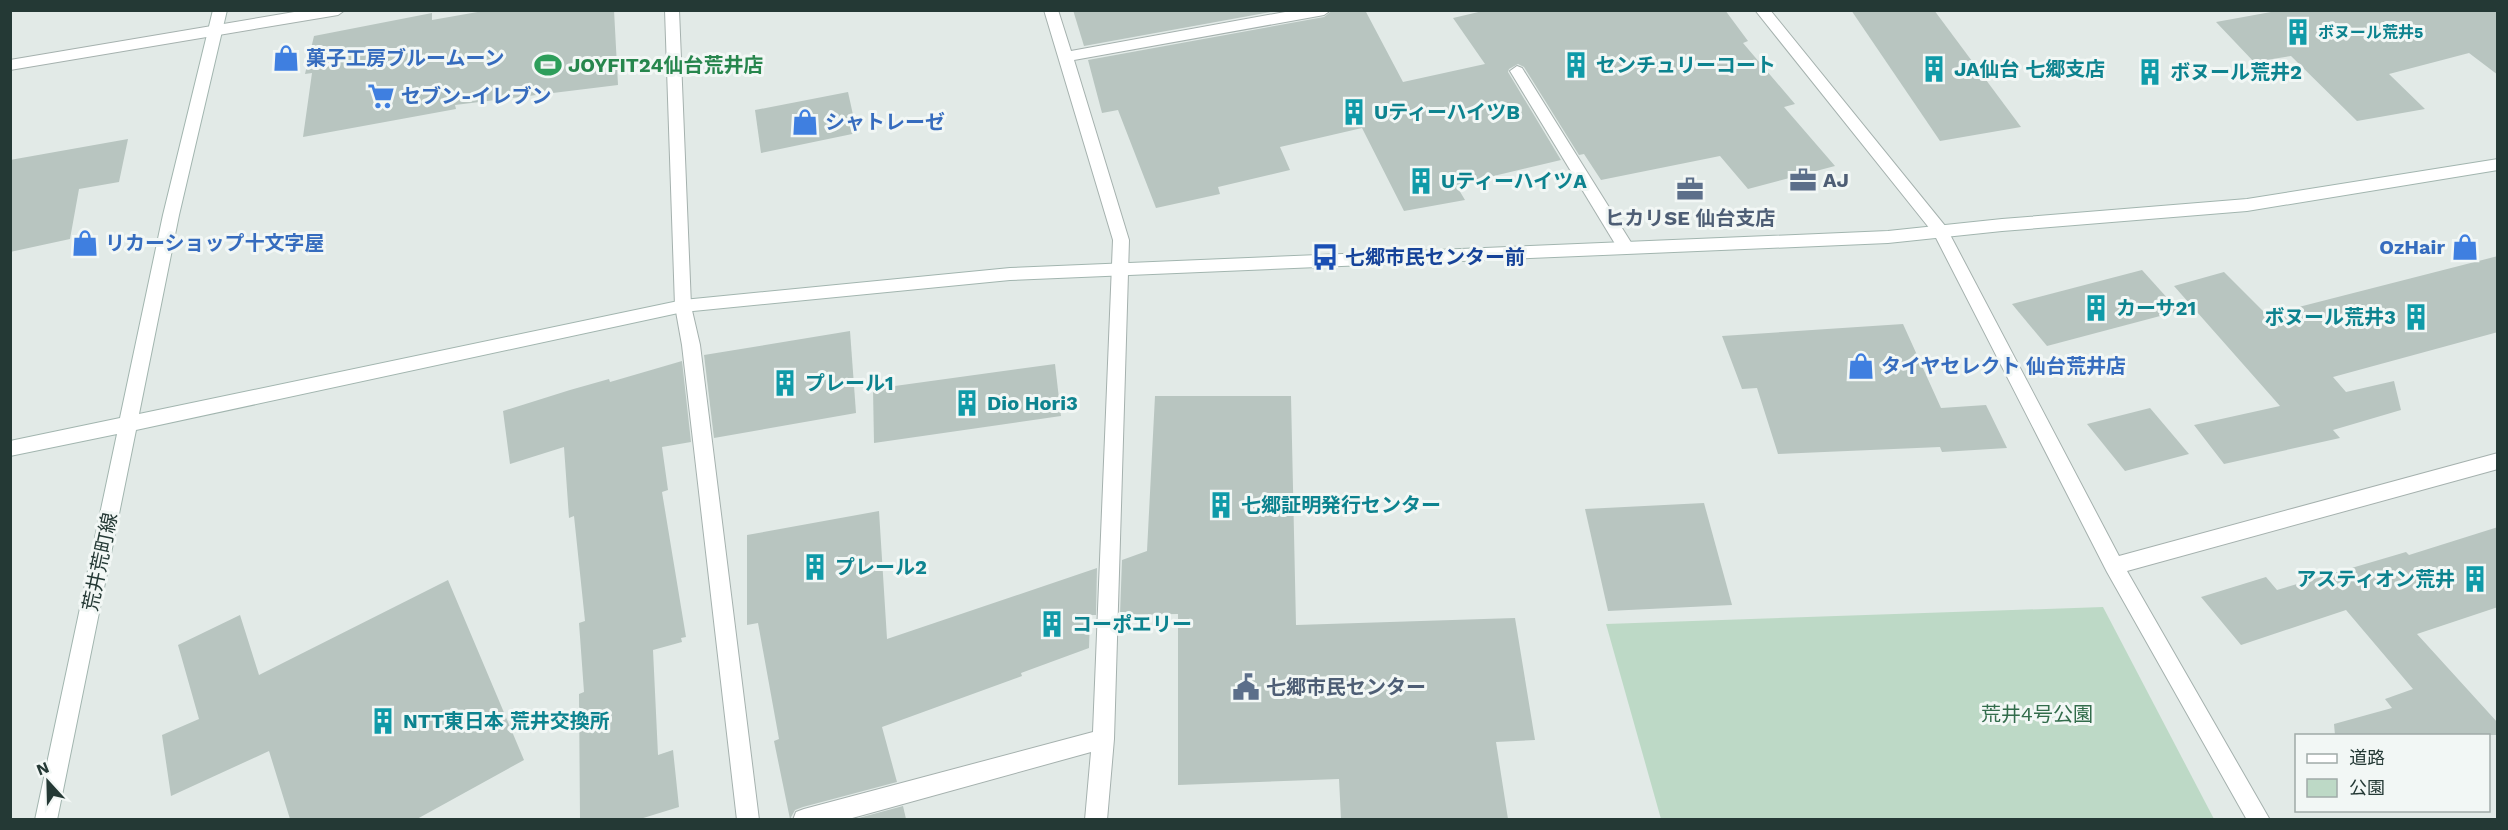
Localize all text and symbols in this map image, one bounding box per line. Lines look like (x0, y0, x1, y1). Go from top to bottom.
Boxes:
building icon: ボヌール荒井5 (2283, 17, 2313, 47)
place label: ボヌール荒井5 (2318, 23, 2423, 42)
shop icon: 菓子工房ブルームーン (271, 43, 301, 73)
place label: 菓子工房ブルームーン (306, 46, 504, 70)
sports icon: JOYFIT24仙台荒井店 (533, 50, 563, 80)
building icon: センチュリーコート (1561, 50, 1591, 80)
place label: JOYFIT24仙台荒井店 (568, 53, 763, 77)
place label: センチュリーコート (1596, 53, 1776, 77)
building icon: JA仙台 七郷支店 (1919, 54, 1949, 84)
place label: JA仙台 七郷支店 (1954, 57, 2105, 81)
building icon: ボヌール荒井2 (2135, 57, 2165, 87)
place label: ボヌール荒井2 (2170, 60, 2302, 84)
supermarket icon: セブン-イレブン (366, 81, 396, 111)
place label: セブン-イレブン (401, 84, 552, 108)
building icon: UティーハイツB (1339, 97, 1369, 127)
place label: UティーハイツB (1374, 100, 1520, 124)
shop icon: シャトレーゼ (790, 107, 820, 137)
place label: シャトレーゼ (825, 110, 945, 134)
office icon: AJ (1788, 165, 1818, 195)
building icon: UティーハイツA (1406, 166, 1436, 196)
place label: AJ (1823, 168, 1849, 192)
place label: UティーハイツA (1441, 169, 1587, 193)
office icon: ヒカリSE 仙台支店 (1675, 174, 1705, 204)
place label: ヒカリSE 仙台支店 (1604, 206, 1776, 230)
shop icon: リカーショップ十文字屋 (70, 228, 100, 258)
place label: リカーショップ十文字屋 (105, 231, 325, 255)
shop icon: OzHair (2450, 232, 2480, 262)
place label: OzHair (2379, 235, 2445, 259)
bus stop icon: 七郷市民センター前 (1310, 242, 1340, 272)
place label: 七郷市民センター前 (1345, 245, 1525, 269)
building icon: カーサ21 (2081, 293, 2111, 323)
place label: カーサ21 (2116, 296, 2196, 320)
building icon: ボヌール荒井3 (2401, 302, 2431, 332)
place label: ボヌール荒井3 (2264, 305, 2396, 329)
shop icon: タイヤセレクト 仙台荒井店 (1846, 351, 1876, 381)
place label: タイヤセレクト 仙台荒井店 (1881, 354, 2126, 378)
building icon: プレール1 (770, 368, 800, 398)
place label: プレール1 (805, 371, 894, 395)
building icon: Dio Hori3 (952, 388, 982, 418)
place label: Dio Hori3 (987, 391, 1078, 415)
building icon: 七郷証明発行センター (1206, 490, 1236, 520)
place label: 七郷証明発行センター (1241, 493, 1441, 517)
street label: 荒井荒町線 (78, 511, 122, 613)
building icon: プレール2 (800, 552, 830, 582)
place label: プレール2 (835, 555, 927, 579)
building icon: アスティオン荒井 (2460, 564, 2490, 594)
place label: アスティオン荒井 (2296, 567, 2455, 591)
building icon: コーポエリー (1037, 609, 1067, 639)
place label: コーポエリー (1072, 612, 1192, 636)
public building icon: 七郷市民センター (1231, 672, 1261, 702)
place label: 七郷市民センター (1266, 675, 1426, 699)
park label: 荒井4号公園 (1981, 702, 2093, 726)
building icon: NTT東日本 荒井交換所 (368, 706, 398, 736)
place label: NTT東日本 荒井交換所 (403, 709, 610, 733)
legend (2295, 734, 2490, 812)
text: 道路 (2349, 747, 2385, 768)
north arrow (18, 752, 78, 812)
text: N (34, 758, 52, 780)
text: 公園 (2349, 777, 2385, 798)

